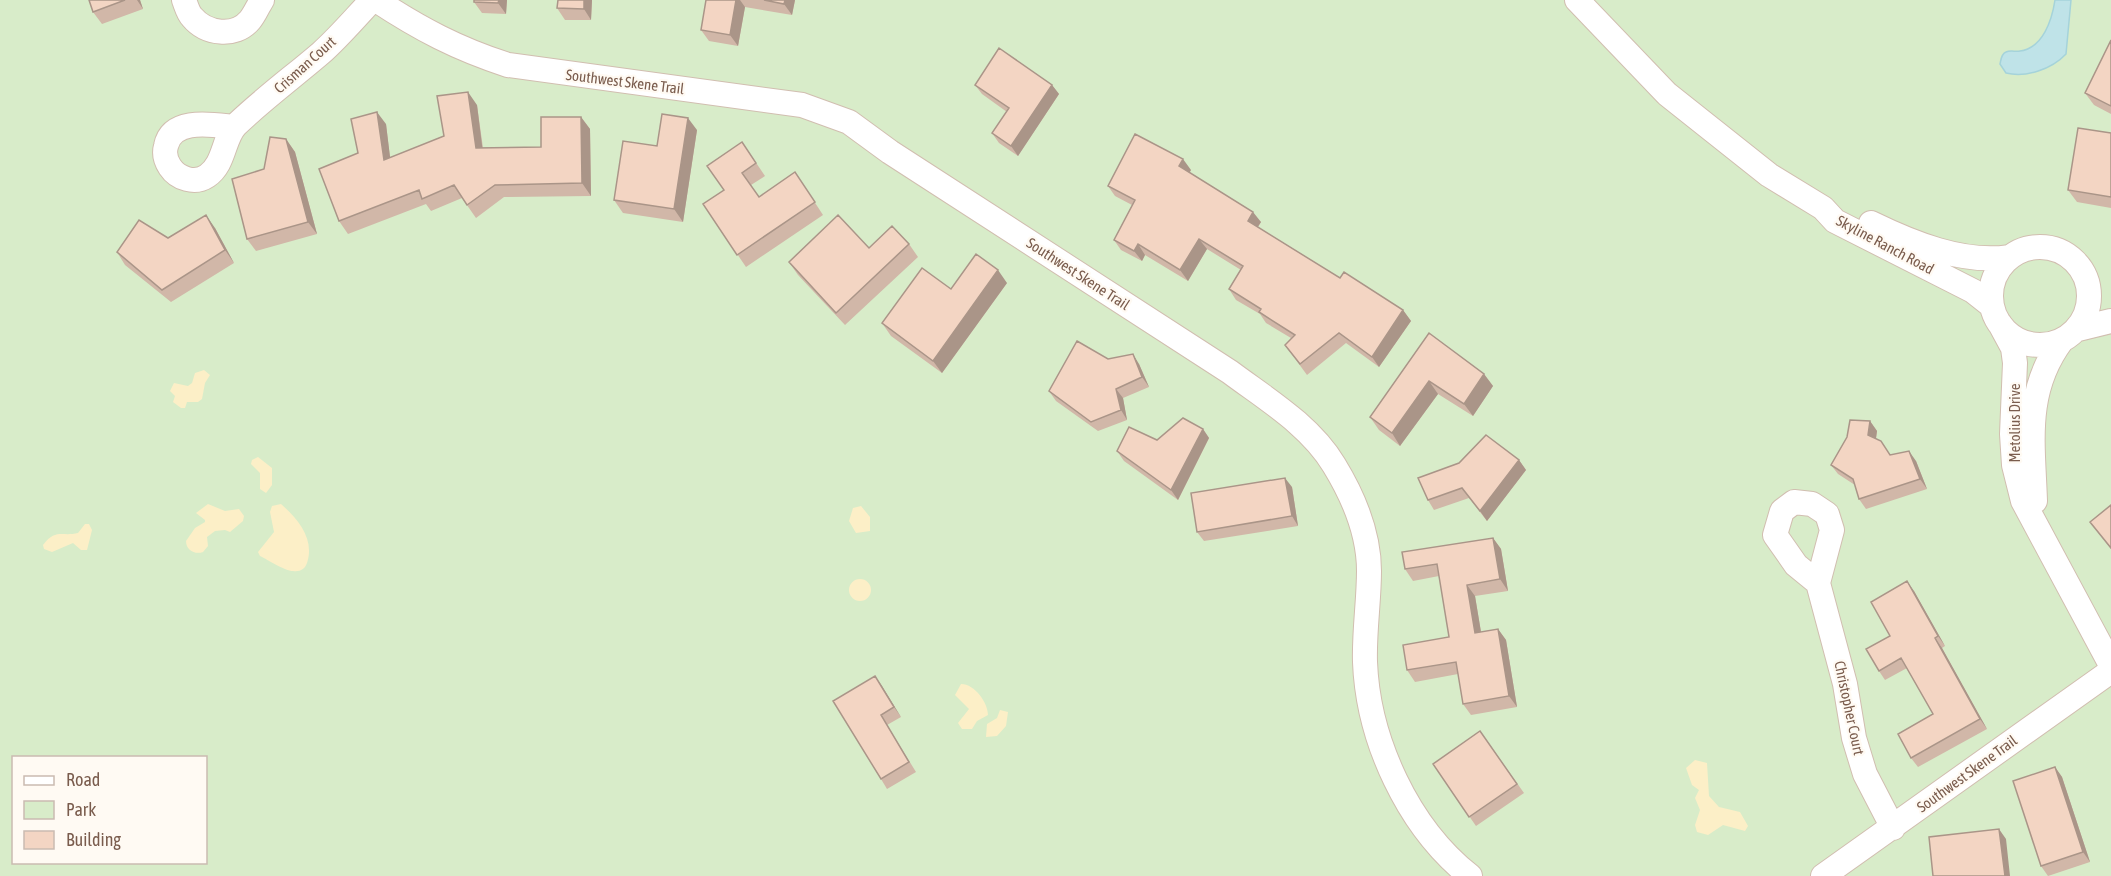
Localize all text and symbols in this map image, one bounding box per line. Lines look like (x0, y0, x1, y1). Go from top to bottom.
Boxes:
street label: Crisman Court (270, 33, 339, 97)
street label: Southwest Skene Trail (565, 66, 685, 97)
street label: Skyline Ranch Road (1834, 212, 1937, 277)
street label: Southwest Skene Trail (1024, 234, 1133, 313)
street label: Metolius Drive (2006, 383, 2023, 463)
street label: Christopher Court (1831, 659, 1868, 756)
street label: Southwest Skene Trail (1913, 732, 2020, 816)
legend (12, 756, 207, 864)
text: Road (66, 769, 100, 790)
text: Park (66, 799, 96, 820)
text: Building (66, 829, 121, 850)

